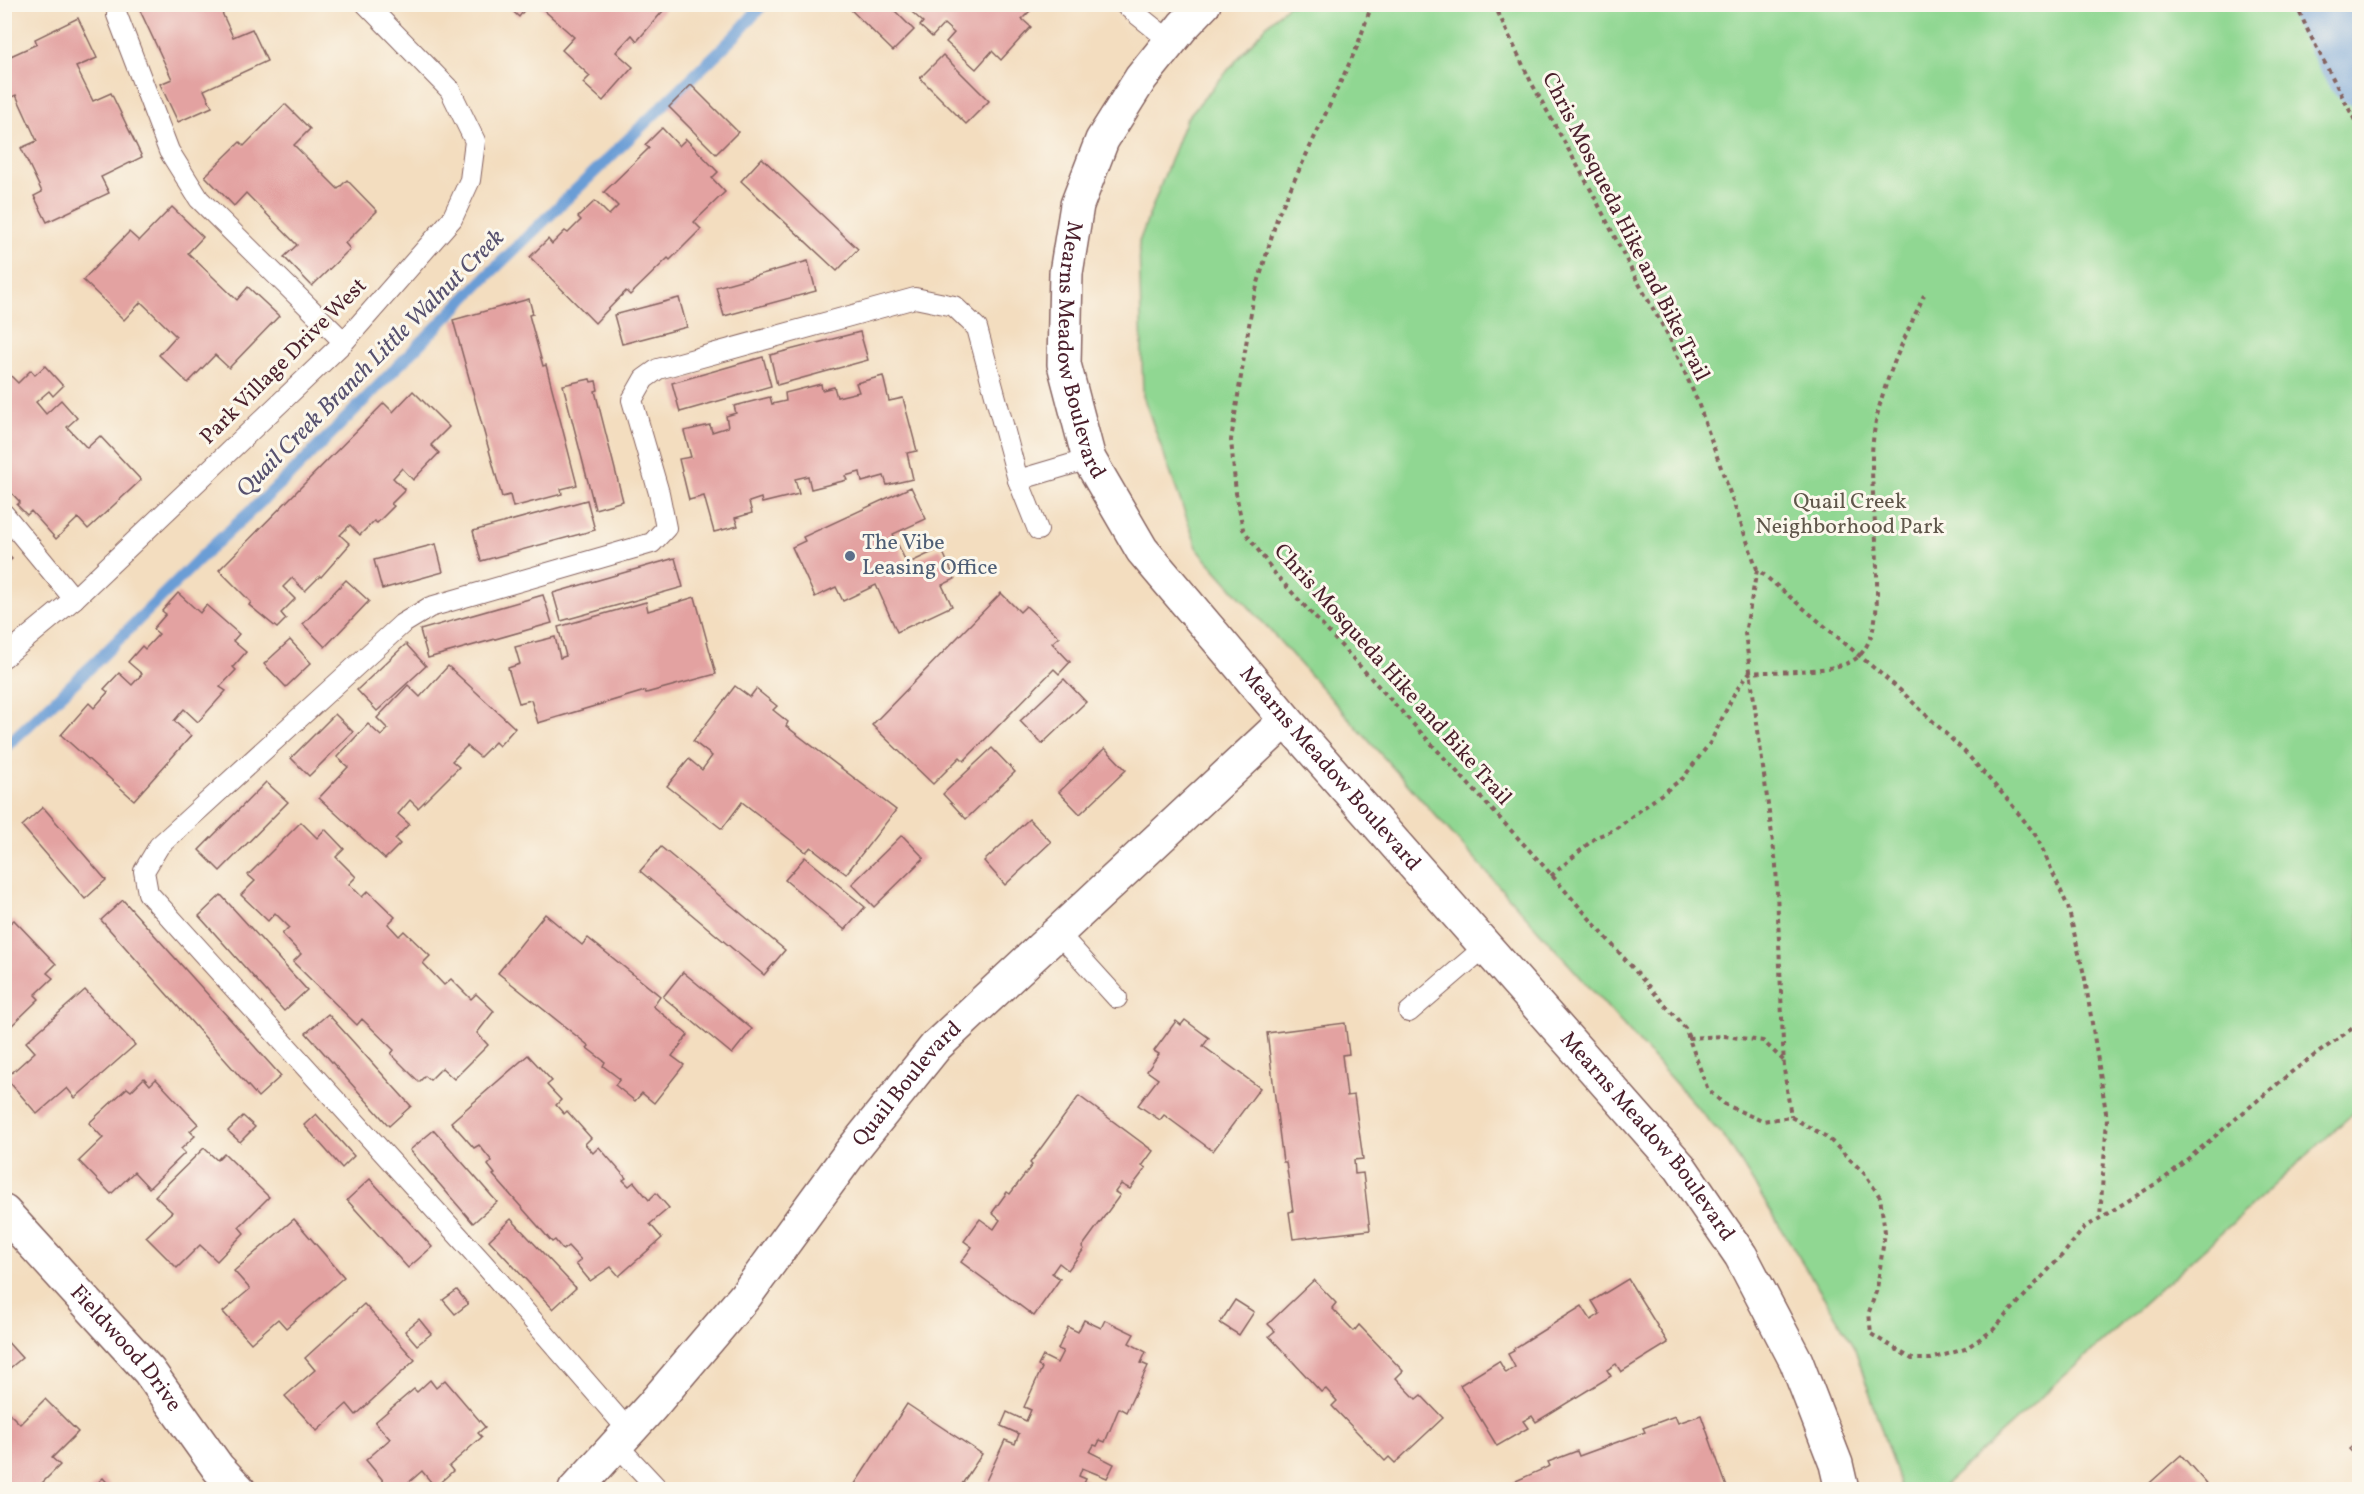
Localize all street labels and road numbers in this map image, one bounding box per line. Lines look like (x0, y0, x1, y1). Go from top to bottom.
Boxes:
street label: Chris Mosqueda Hike and Bike Trail (1533, 67, 1717, 387)
street label: Mearns Meadow Boulevard (1049, 219, 1113, 485)
street label: Park Village Drive West (194, 271, 375, 452)
street label: Chris Mosqueda Hike and Bike Trail (1266, 537, 1518, 813)
street label: Mearns Meadow Boulevard (1232, 660, 1428, 878)
street label: Quail Boulevard (845, 1014, 969, 1154)
street label: Mearns Meadow Boulevard (1552, 1025, 1742, 1248)
street label: Fieldwood Drive (62, 1278, 189, 1418)

